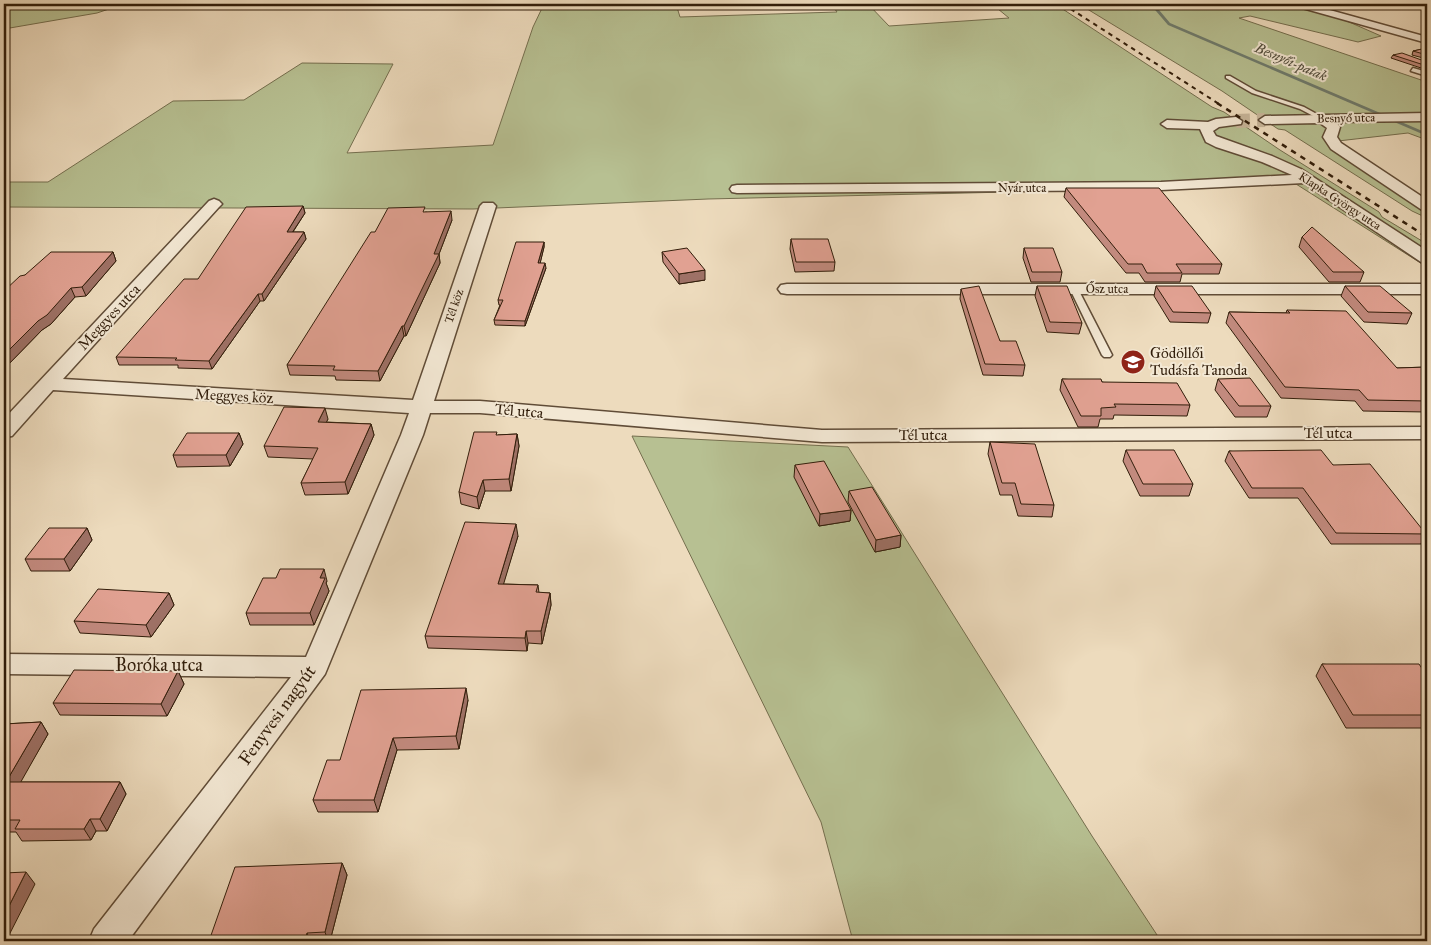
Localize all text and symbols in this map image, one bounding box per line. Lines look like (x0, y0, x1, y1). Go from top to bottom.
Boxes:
water label: Besnyői-patak (1251, 39, 1330, 86)
street label: Besnyő utca (1317, 110, 1376, 126)
street label: Klapka György utca (1296, 169, 1385, 234)
street label: Nyár utca (998, 181, 1047, 195)
street label: Meggyes utca (74, 280, 144, 354)
street label: Ősz utca (1086, 280, 1129, 296)
street label: Tél köz (442, 287, 466, 325)
place label: Gödöllői Tudásfa Tanoda (1150, 344, 1248, 379)
school or university icon: Gödöllői Tudásfa Tanoda (1120, 349, 1146, 375)
street label: Meggyes köz (194, 385, 274, 407)
street label: Tél utca (494, 400, 545, 422)
street label: Tél utca (1304, 424, 1353, 442)
street label: Tél utca (899, 426, 948, 444)
street label: Boróka utca (115, 654, 203, 676)
street label: Fenyvesi nagyút (233, 660, 322, 770)

